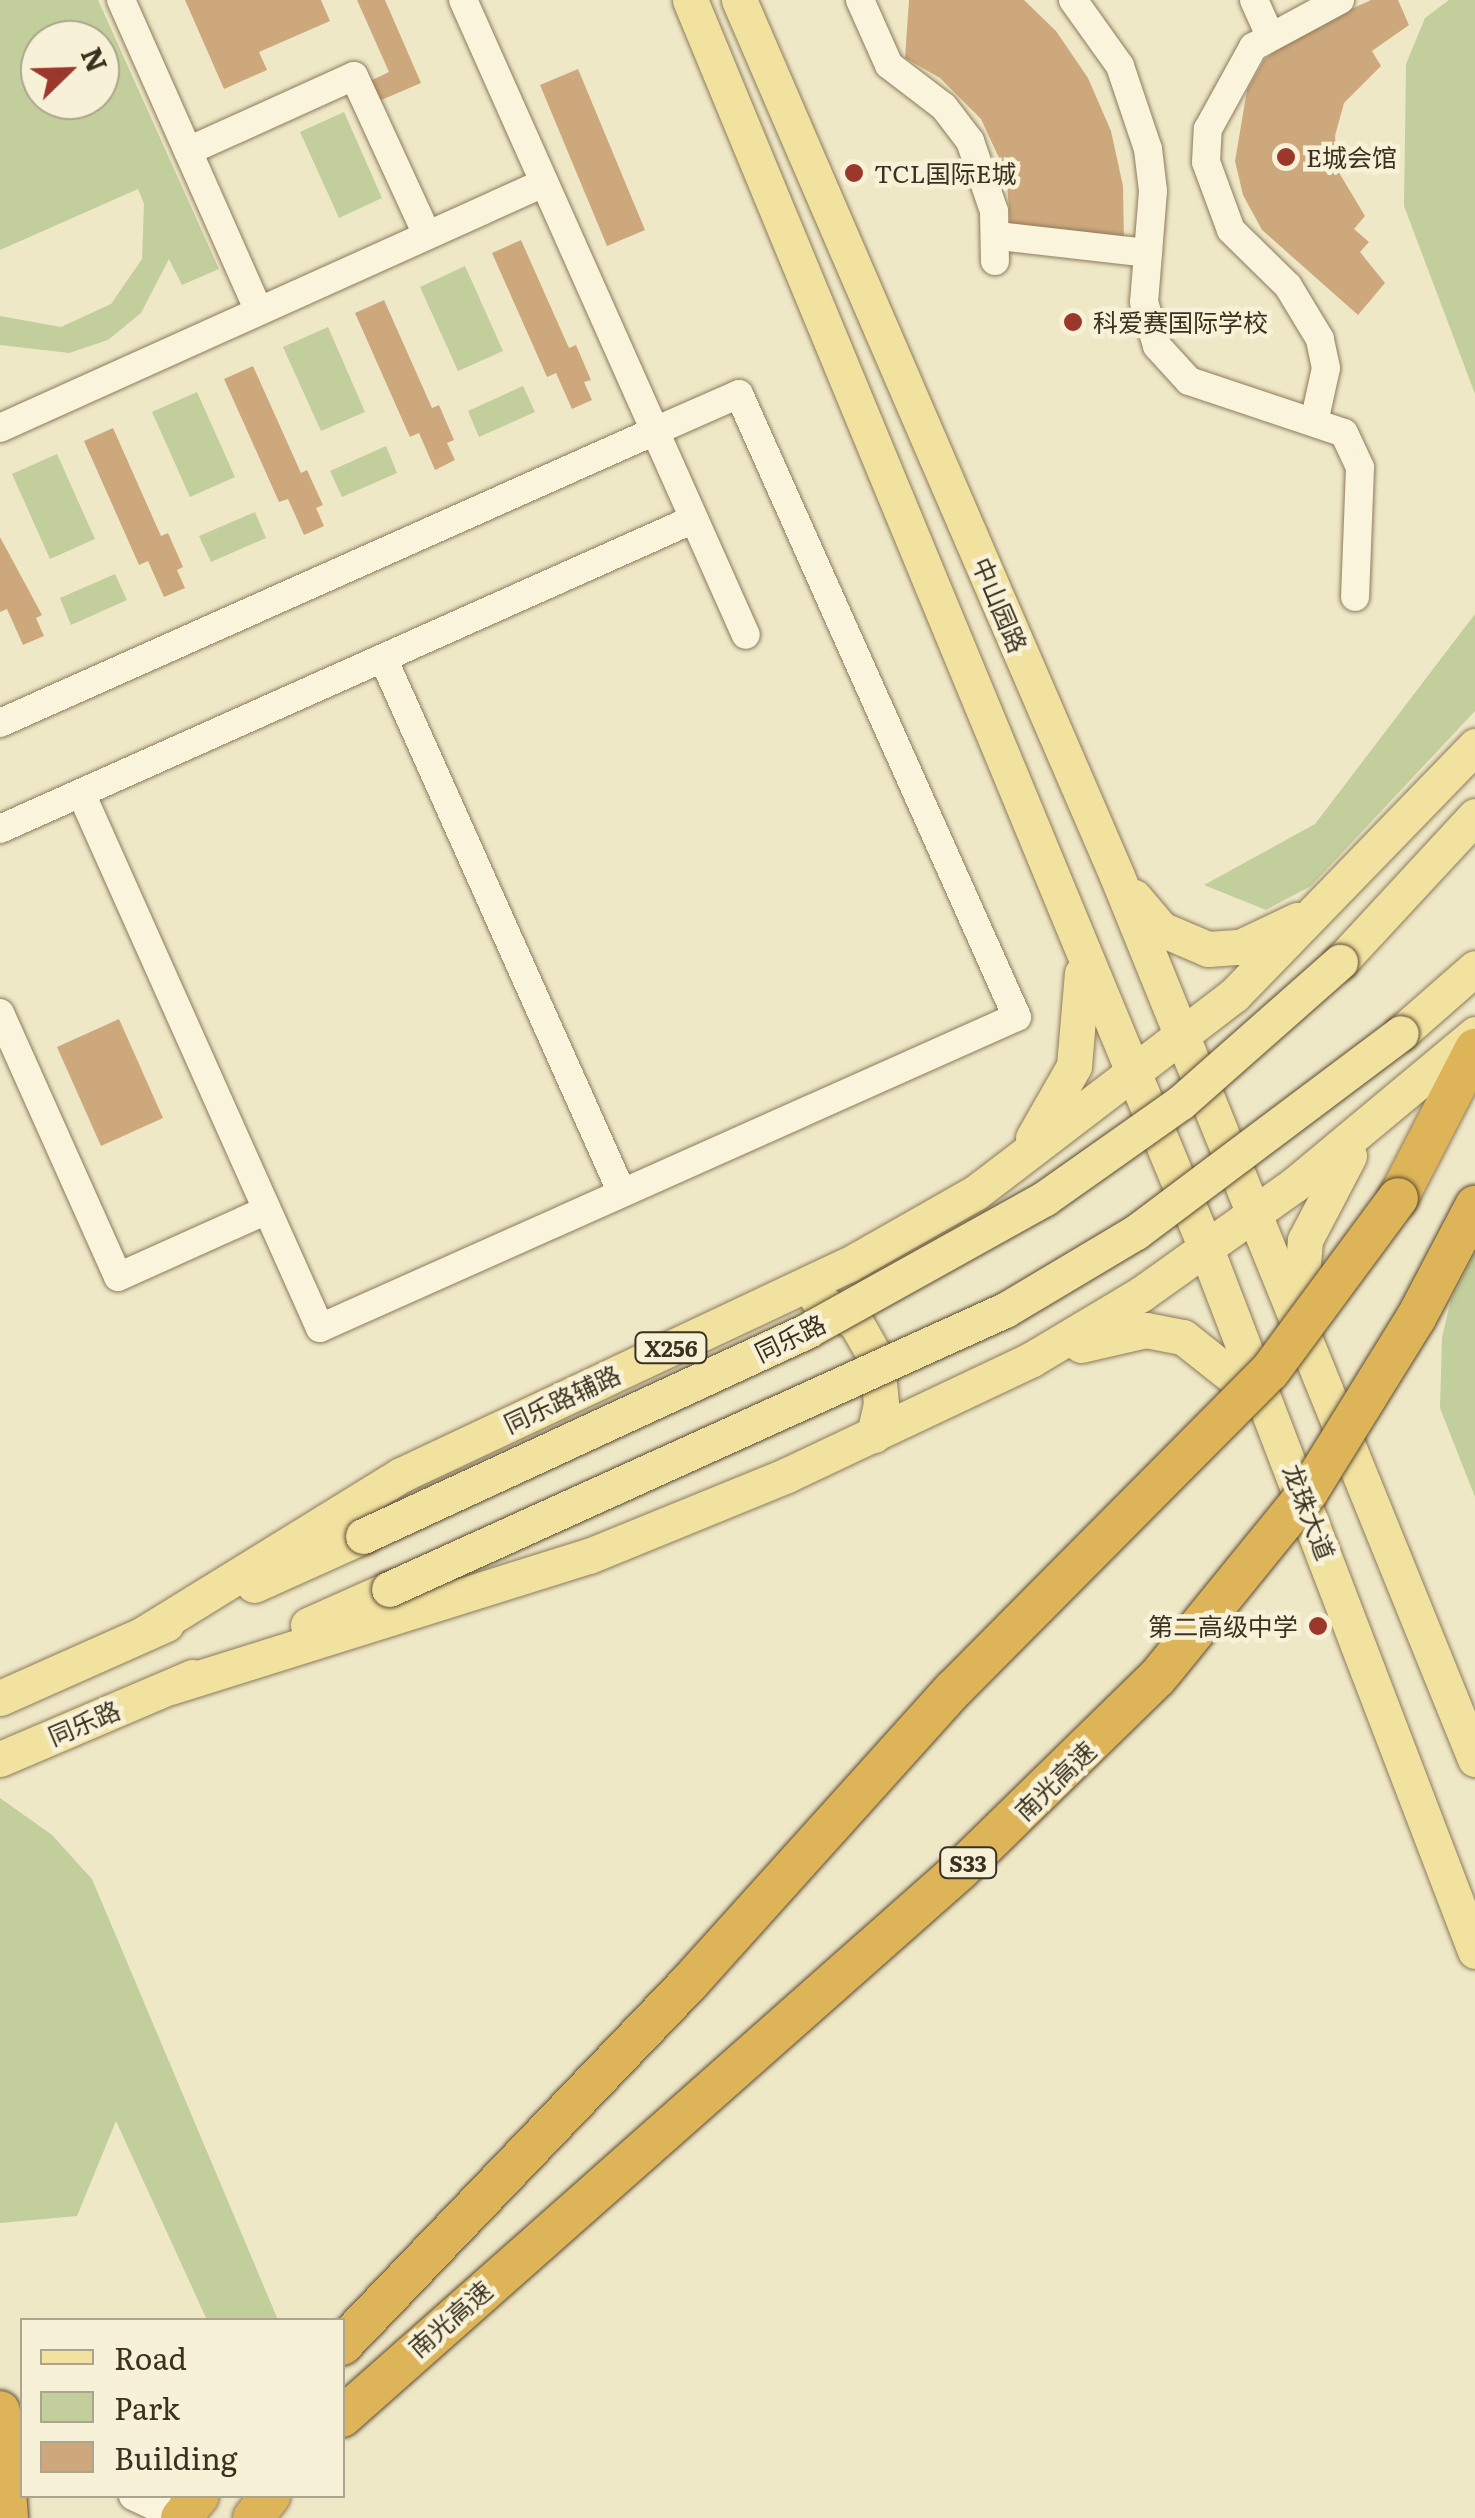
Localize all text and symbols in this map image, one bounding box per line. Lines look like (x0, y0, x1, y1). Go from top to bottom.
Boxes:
north arrow (20, 20, 120, 120)
text: N (72, 40, 120, 78)
place label: E城会馆 (1306, 142, 1397, 172)
marker: E城会馆 (1275, 146, 1297, 168)
place label: TCL国际E城 (874, 158, 1017, 188)
marker: TCL国际E城 (843, 162, 865, 184)
place label: 科爱赛国际学校 (1093, 307, 1268, 337)
marker: 科爱赛国际学校 (1062, 311, 1084, 333)
street label: 中山园路 (967, 553, 1033, 657)
street label: 同乐路 (750, 1308, 830, 1368)
road number: X256 (634, 1331, 708, 1365)
street label: 同乐路辅路 (499, 1359, 625, 1439)
street label: 龙珠大道 (1277, 1460, 1341, 1564)
place label: 第二高级中学 (1148, 1611, 1298, 1641)
marker: 第二高级中学 (1307, 1615, 1329, 1637)
street label: 同乐路 (44, 1695, 124, 1751)
street label: 南光高速 (1009, 1735, 1101, 1827)
road number: S33 (938, 1846, 998, 1880)
street label: 南光高速 (402, 2275, 498, 2363)
legend (20, 2318, 345, 2498)
text: Road (114, 2335, 187, 2379)
text: Park (114, 2385, 180, 2429)
text: Building (114, 2435, 238, 2479)

